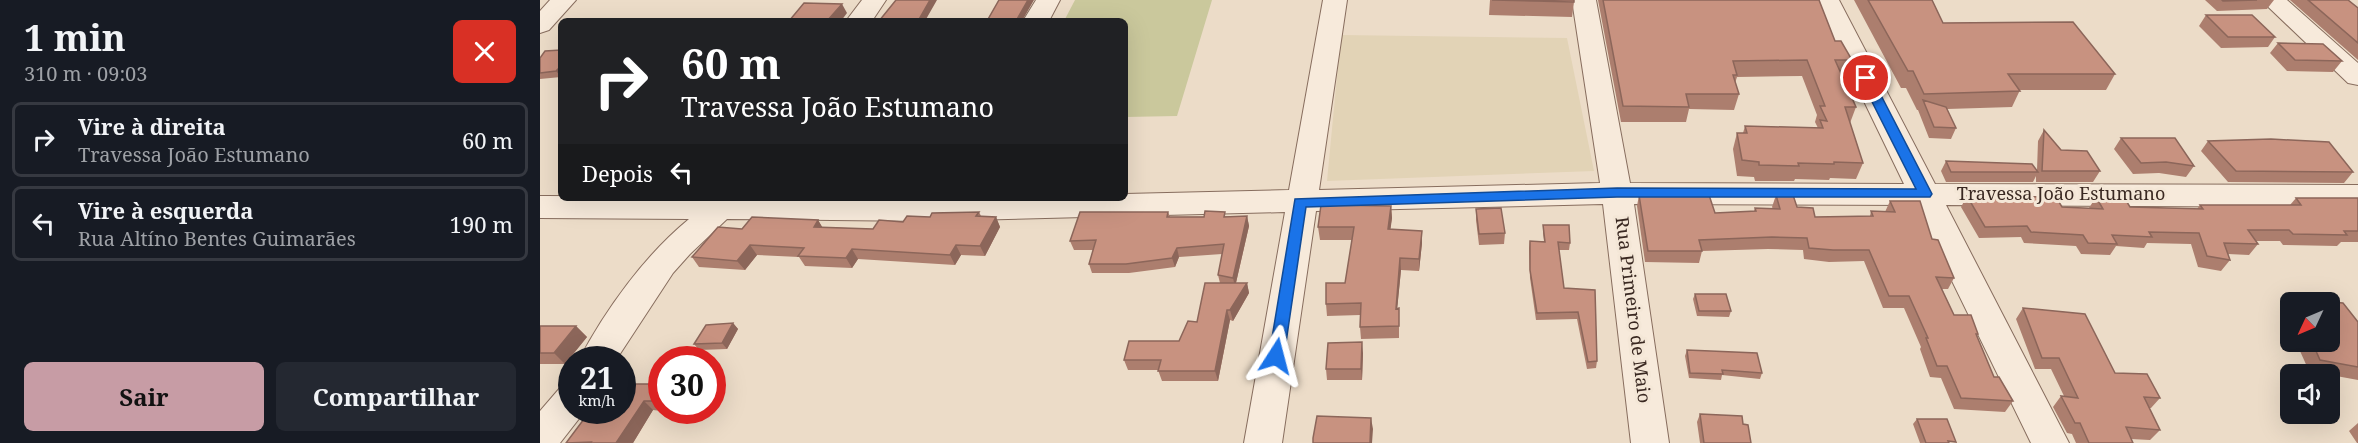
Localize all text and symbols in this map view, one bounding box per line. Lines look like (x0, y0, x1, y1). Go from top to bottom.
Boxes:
text: 1 min (24, 13, 126, 62)
button: close (453, 20, 516, 83)
text: 60 m (681, 34, 781, 91)
icon: right (582, 42, 660, 120)
pin (1840, 52, 1891, 103)
text: 310 m · 09:03 (24, 60, 147, 87)
icon: arrive (1849, 61, 1882, 94)
text: Travessa João Estumano (681, 88, 994, 125)
text: Vire à direita (78, 111, 226, 141)
icon: right (27, 123, 60, 156)
text: 60 m (462, 125, 513, 155)
text: Travessa João Estumano (78, 141, 310, 168)
icon: left (665, 156, 698, 189)
text: Depois (582, 158, 653, 188)
street label: Travessa João Estumano (1957, 181, 2165, 205)
text: Vire à esquerda (78, 195, 254, 225)
icon: left (27, 207, 60, 240)
text: 190 m (450, 209, 513, 239)
street label: Rua Primeiro de Maio (1611, 215, 1657, 404)
text: Rua Altíno Bentes Guimarães (78, 225, 356, 252)
north arrow (2280, 292, 2340, 352)
map controls (2280, 292, 2340, 424)
position arrow (1244, 324, 1308, 388)
speed limit sign: 30 (648, 346, 726, 424)
text: 21 (580, 357, 614, 398)
button: Sair (24, 362, 264, 431)
button: Compartilhar (276, 362, 516, 431)
button: sound (2280, 364, 2340, 424)
text: km/h (579, 390, 615, 410)

